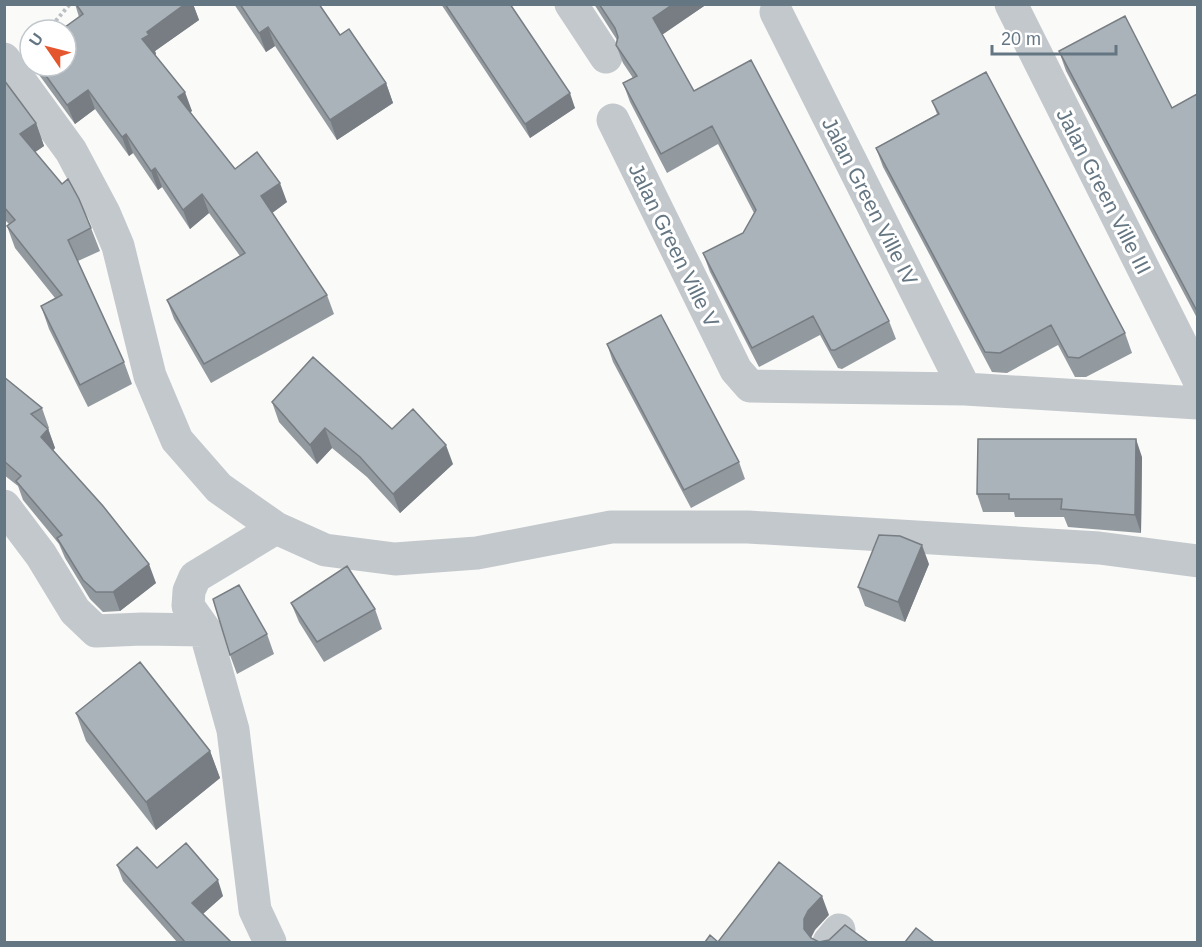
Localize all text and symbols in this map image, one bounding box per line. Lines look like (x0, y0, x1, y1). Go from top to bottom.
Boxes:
north arrow (18, 18, 78, 78)
scale bar (992, 18, 1116, 56)
text: 20 m (1001, 29, 1041, 49)
text: U (26, 30, 46, 49)
street label: Jalan Green Ville III (1052, 104, 1156, 278)
street label: Jalan Green Ville IV (818, 113, 922, 289)
street label: Jalan Green Ville V (624, 159, 724, 331)

